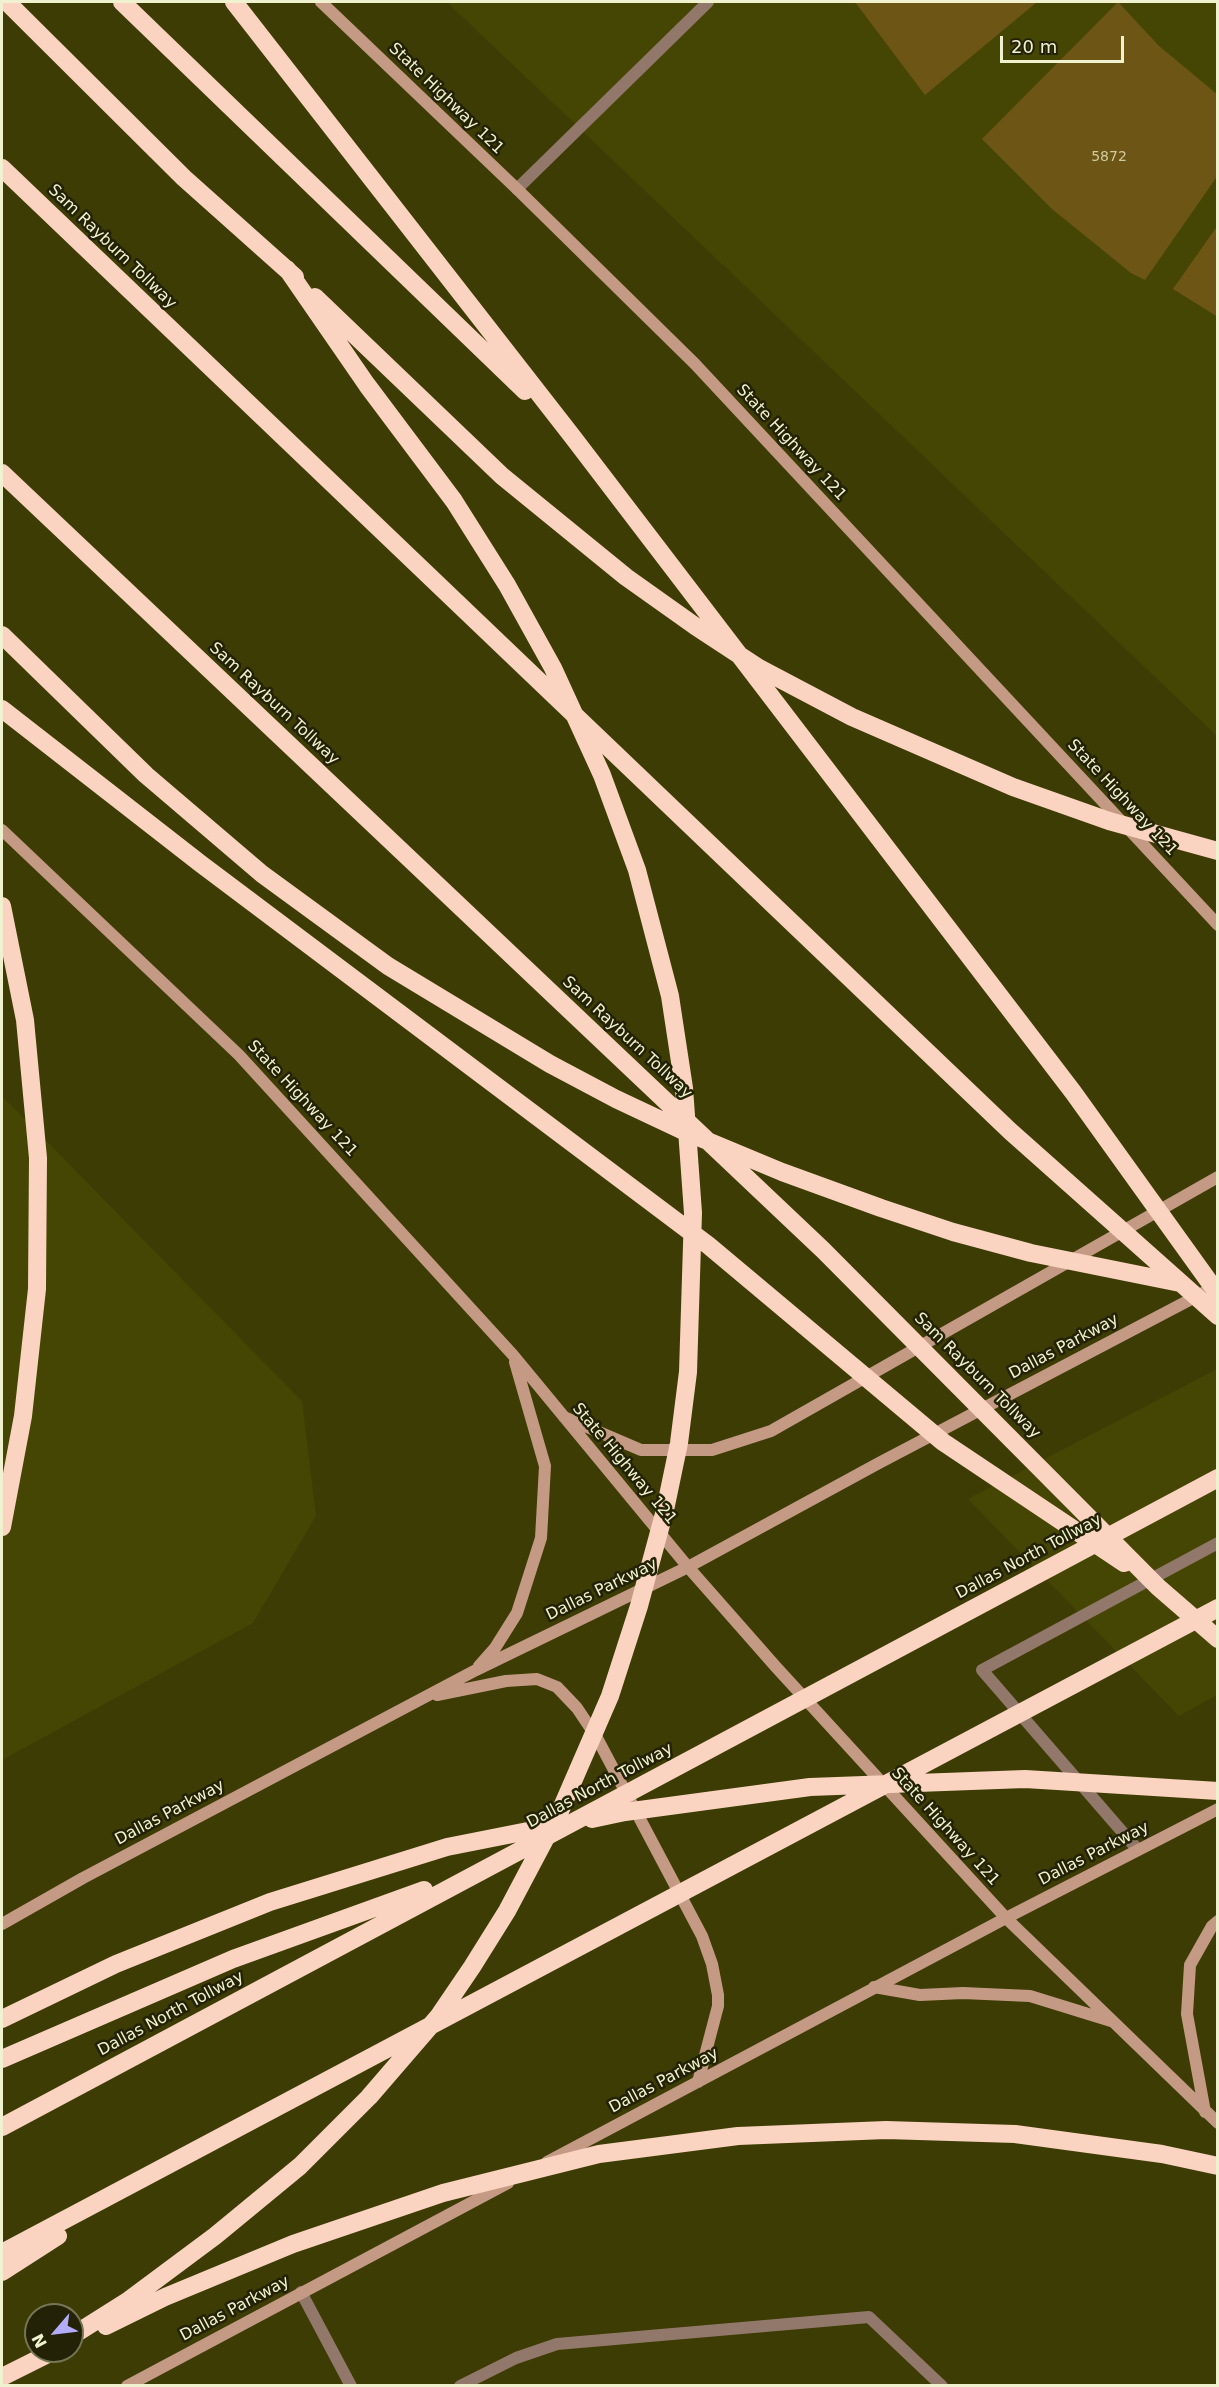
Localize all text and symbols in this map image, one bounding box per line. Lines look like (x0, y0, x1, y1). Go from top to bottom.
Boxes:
scale bar (1003, 24, 1128, 62)
text: 20 m (1011, 36, 1057, 57)
street label: State Highway 121 (385, 39, 507, 159)
house number: 5872 (1091, 149, 1127, 165)
street label: Sam Rayburn Tollway (44, 181, 180, 313)
street label: State Highway 121 (732, 381, 850, 505)
street label: Sam Rayburn Tollway (205, 639, 343, 769)
street label: State Highway 121 (1063, 736, 1181, 860)
street label: Sam Rayburn Tollway (558, 973, 696, 1103)
street label: State Highway 121 (243, 1037, 361, 1161)
street label: Sam Rayburn Tollway (910, 1309, 1044, 1443)
street label: Dallas Parkway (1006, 1310, 1122, 1384)
street label: State Highway 121 (568, 1400, 680, 1528)
street label: Dallas North Tollway (953, 1510, 1105, 1604)
street label: Dallas Parkway (543, 1555, 661, 1625)
street label: Dallas North Tollway (524, 1739, 676, 1833)
street label: State Highway 121 (887, 1764, 1003, 1890)
street label: Dallas Parkway (112, 1776, 228, 1850)
street label: Dallas Parkway (1036, 1818, 1152, 1890)
street label: Dallas North Tollway (95, 1967, 247, 2061)
street label: Dallas Parkway (606, 2044, 722, 2118)
street label: Dallas Parkway (177, 2272, 293, 2346)
north arrow (24, 2303, 84, 2363)
text: N (28, 2330, 51, 2351)

